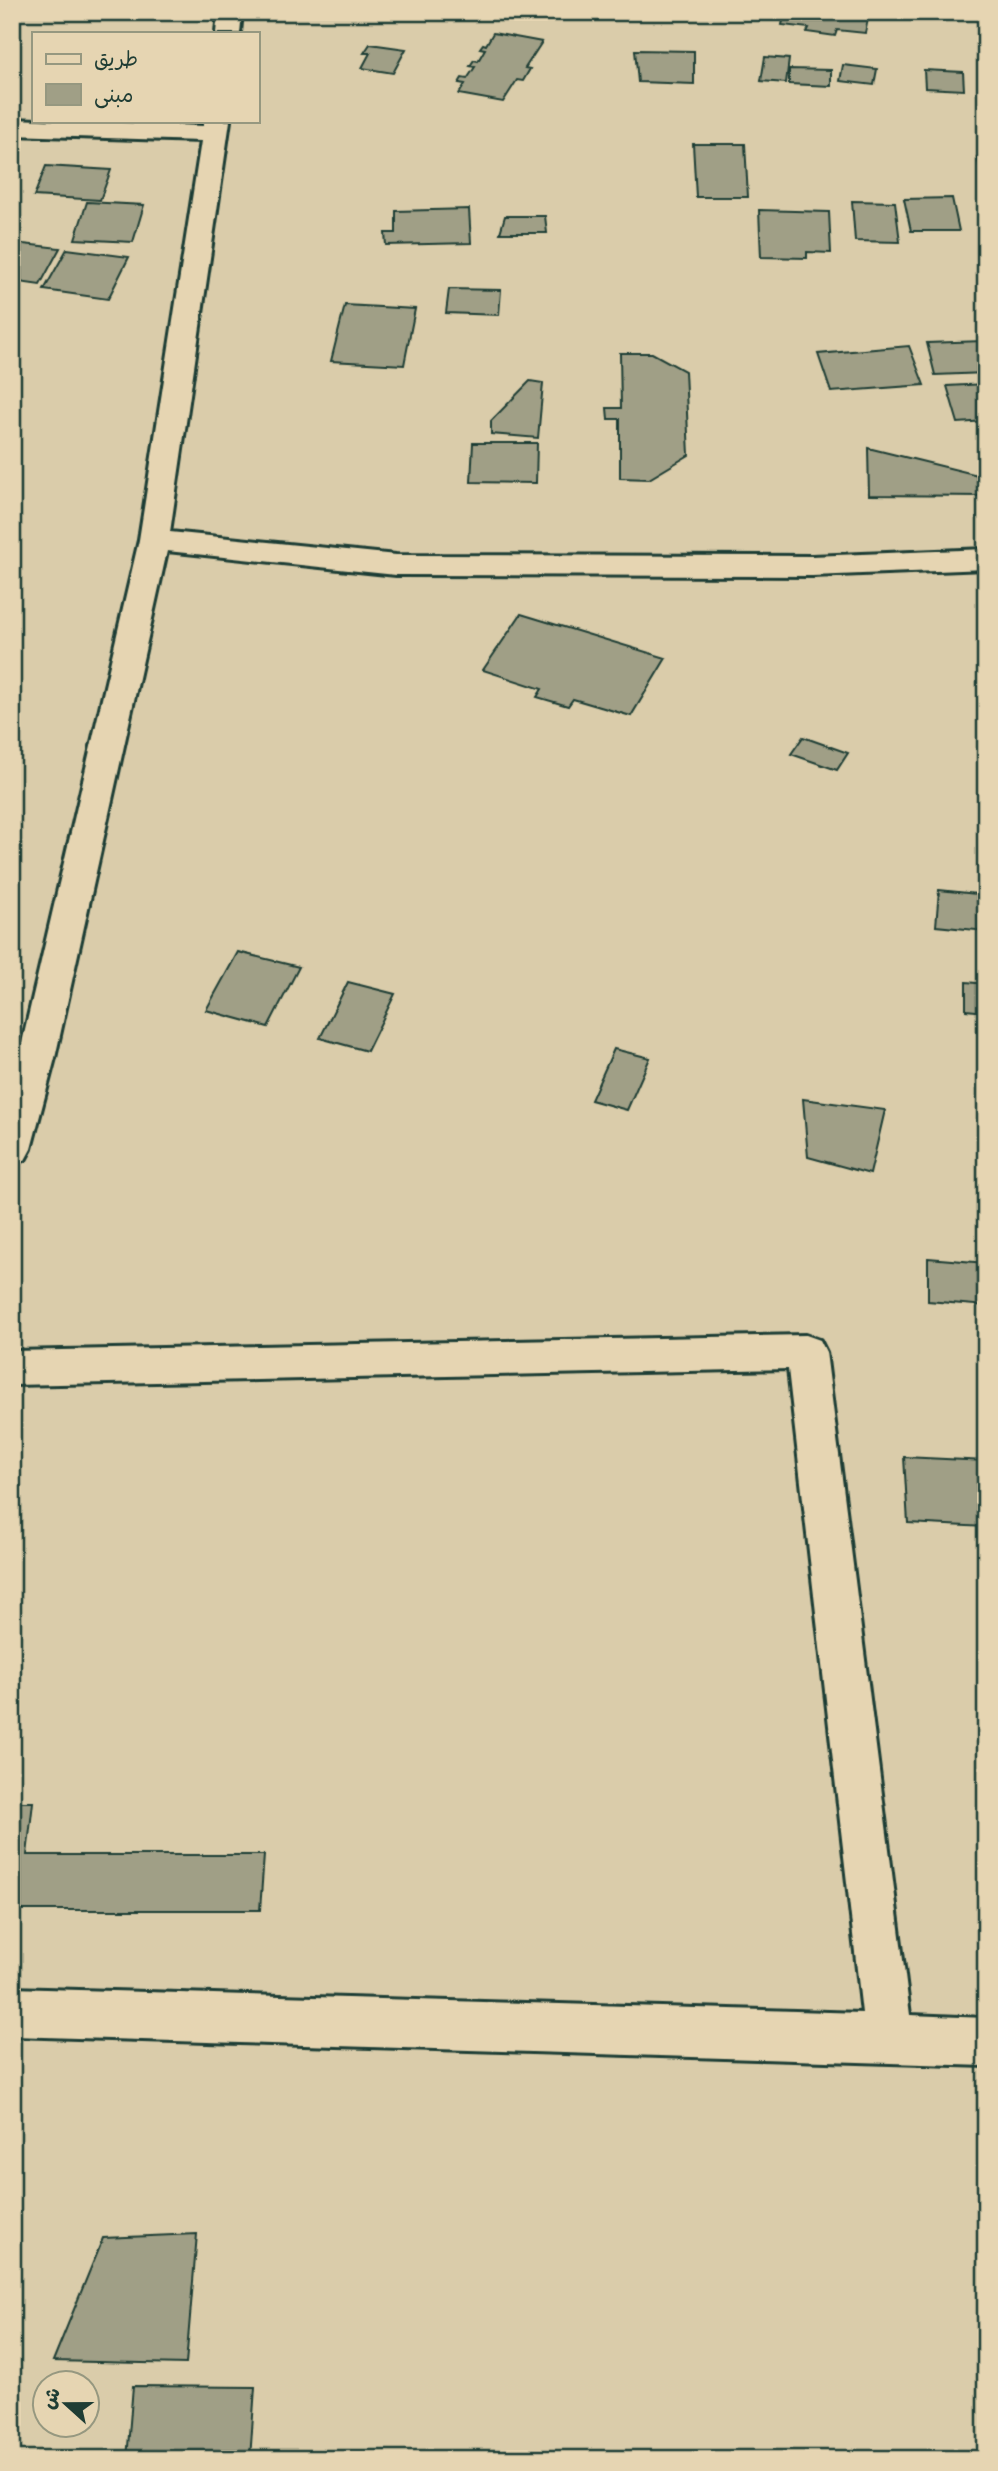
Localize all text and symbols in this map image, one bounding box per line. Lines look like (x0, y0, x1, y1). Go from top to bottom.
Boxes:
legend (32, 32, 259, 122)
text: طريق (94, 50, 138, 75)
text: مبنى (94, 86, 133, 111)
north arrow (32, 2370, 102, 2440)
text: ش (39, 2385, 68, 2413)

